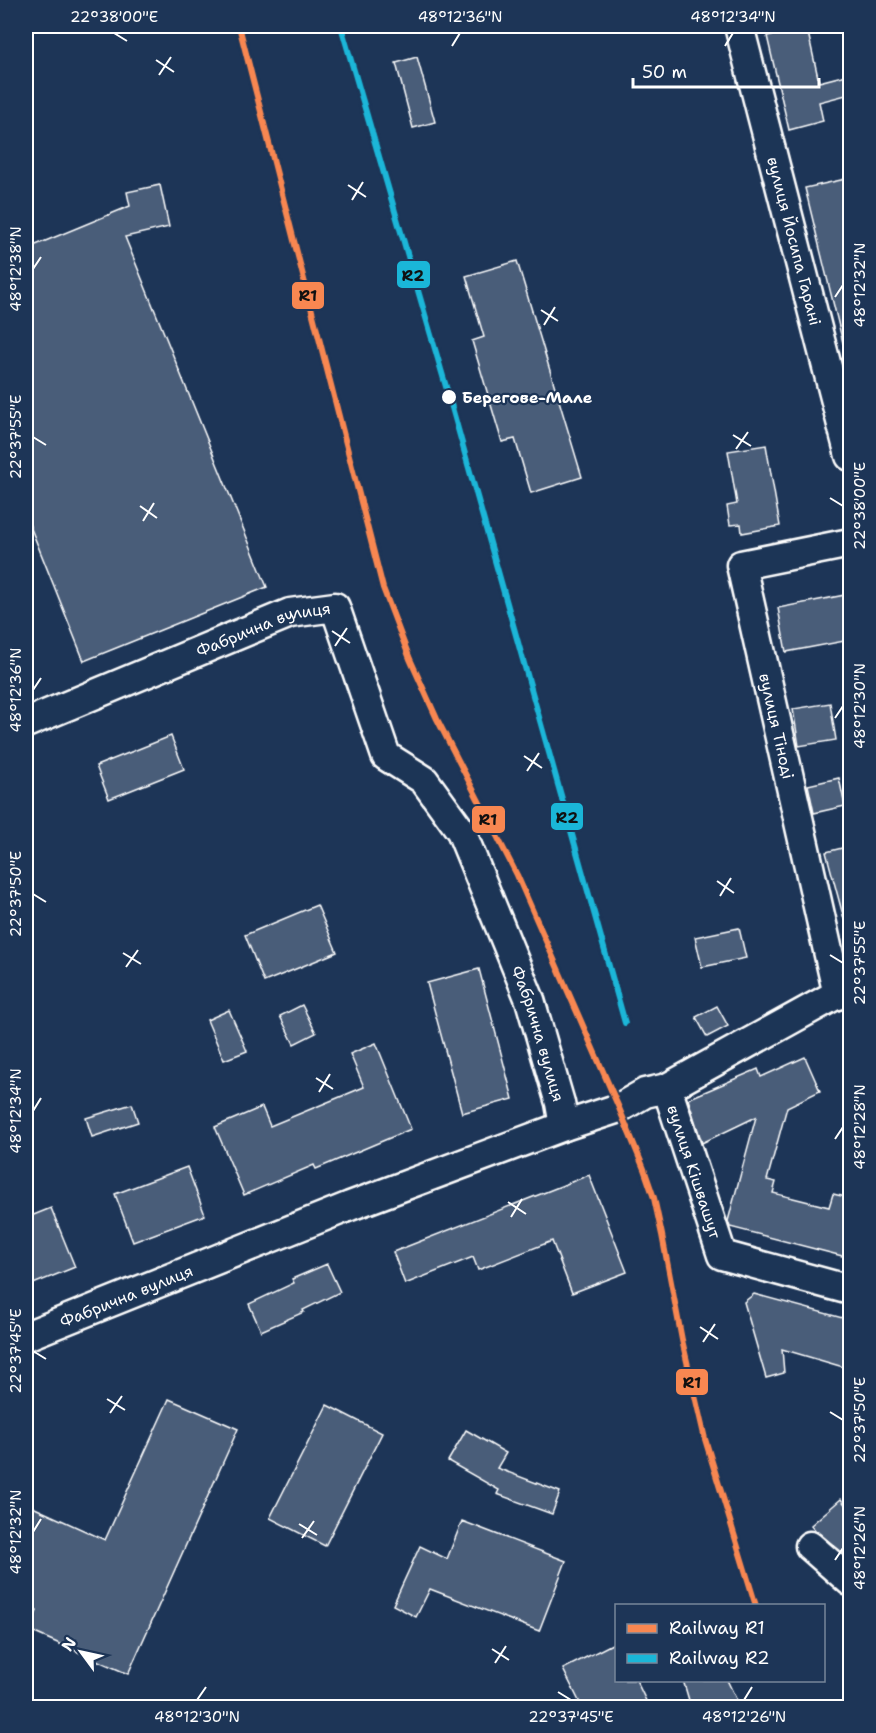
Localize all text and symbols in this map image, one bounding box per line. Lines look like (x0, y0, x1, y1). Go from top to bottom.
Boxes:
text: 22°38'00"E (70, 7, 158, 27)
text: 48°12'36"N (418, 7, 502, 27)
text: 48°12'34"N (690, 7, 776, 27)
scale bar (633, 51, 819, 89)
text: 50 m (642, 60, 687, 84)
street label: вулиця Йосипа Гарані (762, 154, 826, 328)
text: 48°12'38"N (6, 226, 26, 312)
text: 48°12'32"N (850, 243, 870, 327)
line badge: R2 (396, 260, 431, 289)
text: R2 (402, 265, 424, 286)
line badge: R1 (291, 281, 325, 310)
text: R1 (299, 285, 317, 306)
place label: Берегове-Мале (462, 387, 593, 408)
marker: Берегове-Мале (440, 388, 458, 406)
text: 22°37'55"E (6, 395, 26, 479)
text: 22°38'00"E (850, 462, 870, 550)
street label: Фабрична вулиця (193, 598, 332, 662)
text: 48°12'36"N (6, 648, 26, 732)
text: 48°12'30"N (850, 663, 870, 749)
street label: вулиця Тіноді (754, 671, 799, 781)
line badge: R2 (550, 802, 584, 831)
line badge: R1 (471, 805, 506, 834)
text: R2 (556, 807, 578, 828)
text: R1 (479, 809, 497, 830)
text: 22°37'50"E (6, 851, 26, 937)
text: 22°37'55"E (850, 921, 870, 1005)
street label: Фабрична вулиця (506, 963, 569, 1104)
text: 48°12'34"N (6, 1068, 26, 1154)
text: 48°12'28"N (850, 1084, 870, 1170)
street label: вулиця Кішвашут (662, 1102, 726, 1242)
street label: Фабрична вулиця (57, 1260, 196, 1332)
text: 22°37'45"E (6, 1308, 26, 1394)
line badge: R1 (675, 1368, 709, 1396)
text: R1 (683, 1372, 701, 1393)
text: 22°37'50"E (850, 1377, 870, 1463)
text: 48°12'32"N (6, 1490, 26, 1574)
text: 48°12'26"N (850, 1506, 870, 1590)
legend (615, 1604, 825, 1682)
text: Railway R1 (669, 1616, 765, 1640)
north arrow (51, 1622, 111, 1682)
text: N (57, 1633, 81, 1655)
text: Railway R2 (669, 1646, 770, 1670)
text: 48°12'30"N (154, 1707, 240, 1727)
text: 22°37'45"E (528, 1707, 614, 1727)
text: 48°12'26"N (702, 1707, 786, 1727)

